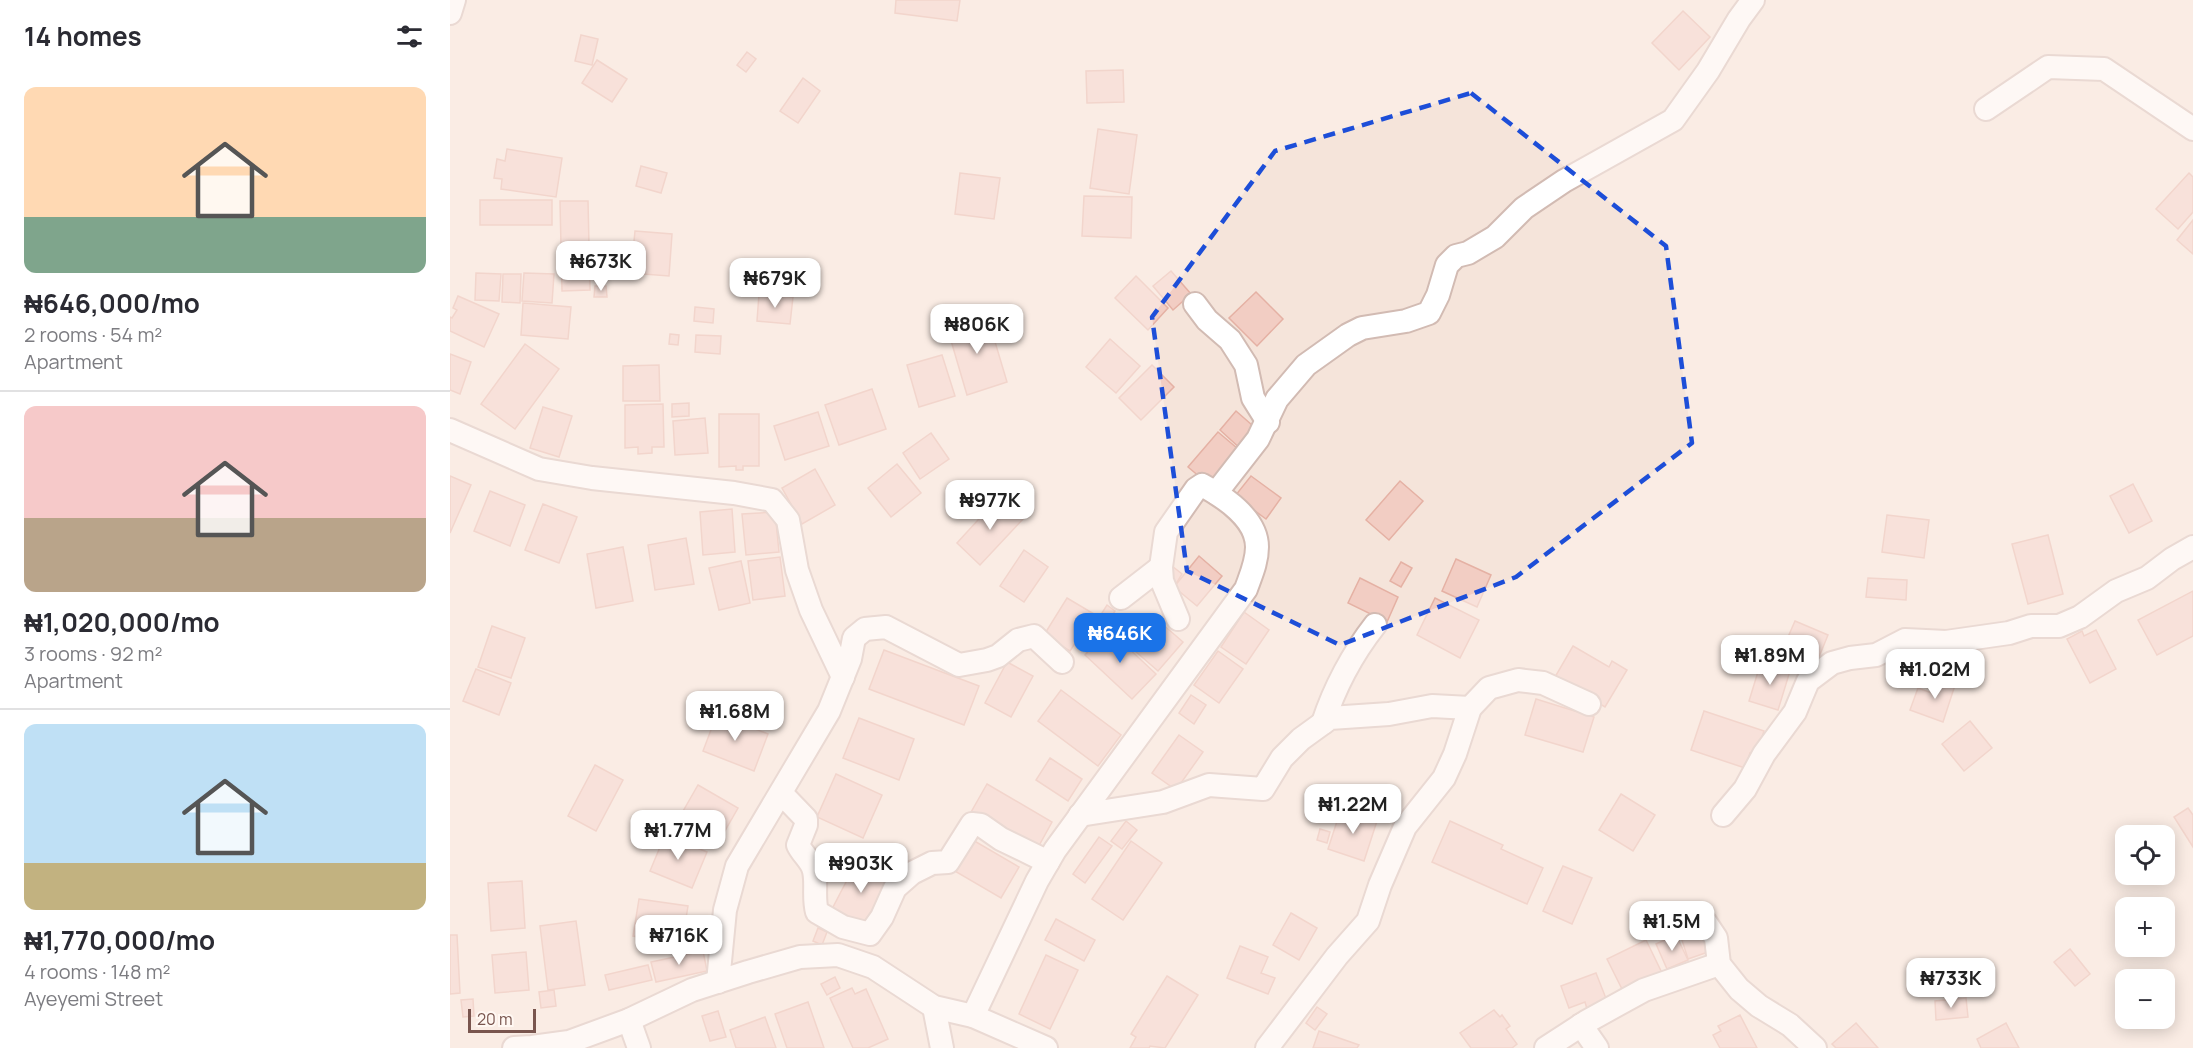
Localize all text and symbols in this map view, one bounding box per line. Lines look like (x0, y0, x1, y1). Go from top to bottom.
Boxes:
text: 14 homes (24, 18, 142, 54)
icon: filters (393, 20, 426, 53)
icon: home (171, 126, 279, 234)
pin: ₦673K (559, 241, 643, 292)
text: ₦673K (570, 247, 632, 274)
pin: ₦679K (733, 258, 817, 309)
text: ₦679K (744, 264, 806, 291)
text: ₦646,000/mo (24, 285, 200, 321)
pin: ₦806K (935, 304, 1019, 355)
text: ₦806K (944, 310, 1010, 337)
text: 2 rooms · 54 m² (24, 321, 162, 348)
text: Apartment (24, 348, 123, 375)
icon: home (171, 445, 279, 553)
pin: ₦977K (948, 480, 1032, 531)
text: ₦977K (959, 486, 1021, 513)
text: ₦1,020,000/mo (24, 604, 220, 640)
pin: ₦646K (1078, 613, 1162, 664)
text: ₦646K (1088, 619, 1152, 646)
pin: ₦1.89M (1721, 635, 1819, 686)
text: 3 rooms · 92 m² (24, 640, 163, 667)
text: ₦1.89M (1735, 641, 1805, 668)
pin: ₦1.02M (1886, 649, 1984, 700)
text: ₦1.02M (1900, 655, 1970, 682)
text: Apartment (24, 667, 123, 694)
pin: ₦1.68M (686, 691, 784, 742)
text: ₦1.68M (700, 697, 770, 724)
icon: home (171, 763, 279, 871)
pin: ₦1.22M (1304, 784, 1402, 835)
text: ₦1.22M (1318, 790, 1388, 817)
pin: ₦1.77M (629, 810, 727, 861)
text: ₦1.77M (644, 816, 712, 843)
map controls (2115, 825, 2175, 1029)
button: locate (2115, 825, 2175, 885)
pin: ₦903K (819, 843, 903, 894)
text: ₦903K (829, 849, 893, 876)
button: + (2115, 897, 2175, 957)
pin: ₦1.5M (1630, 901, 1714, 952)
text: ₦1.5M (1643, 907, 1701, 934)
pin: ₦716K (637, 915, 721, 966)
text: ₦716K (649, 921, 709, 948)
text: ₦1,770,000/mo (24, 922, 215, 958)
text: 4 rooms · 148 m² (24, 958, 171, 985)
pin: ₦733K (1909, 958, 1993, 1009)
text: ₦733K (1920, 964, 1982, 991)
button: − (2115, 969, 2175, 1029)
text: Ayeyemi Street (24, 985, 163, 1012)
scale bar (468, 1006, 536, 1034)
text: 20 m (477, 1008, 513, 1030)

